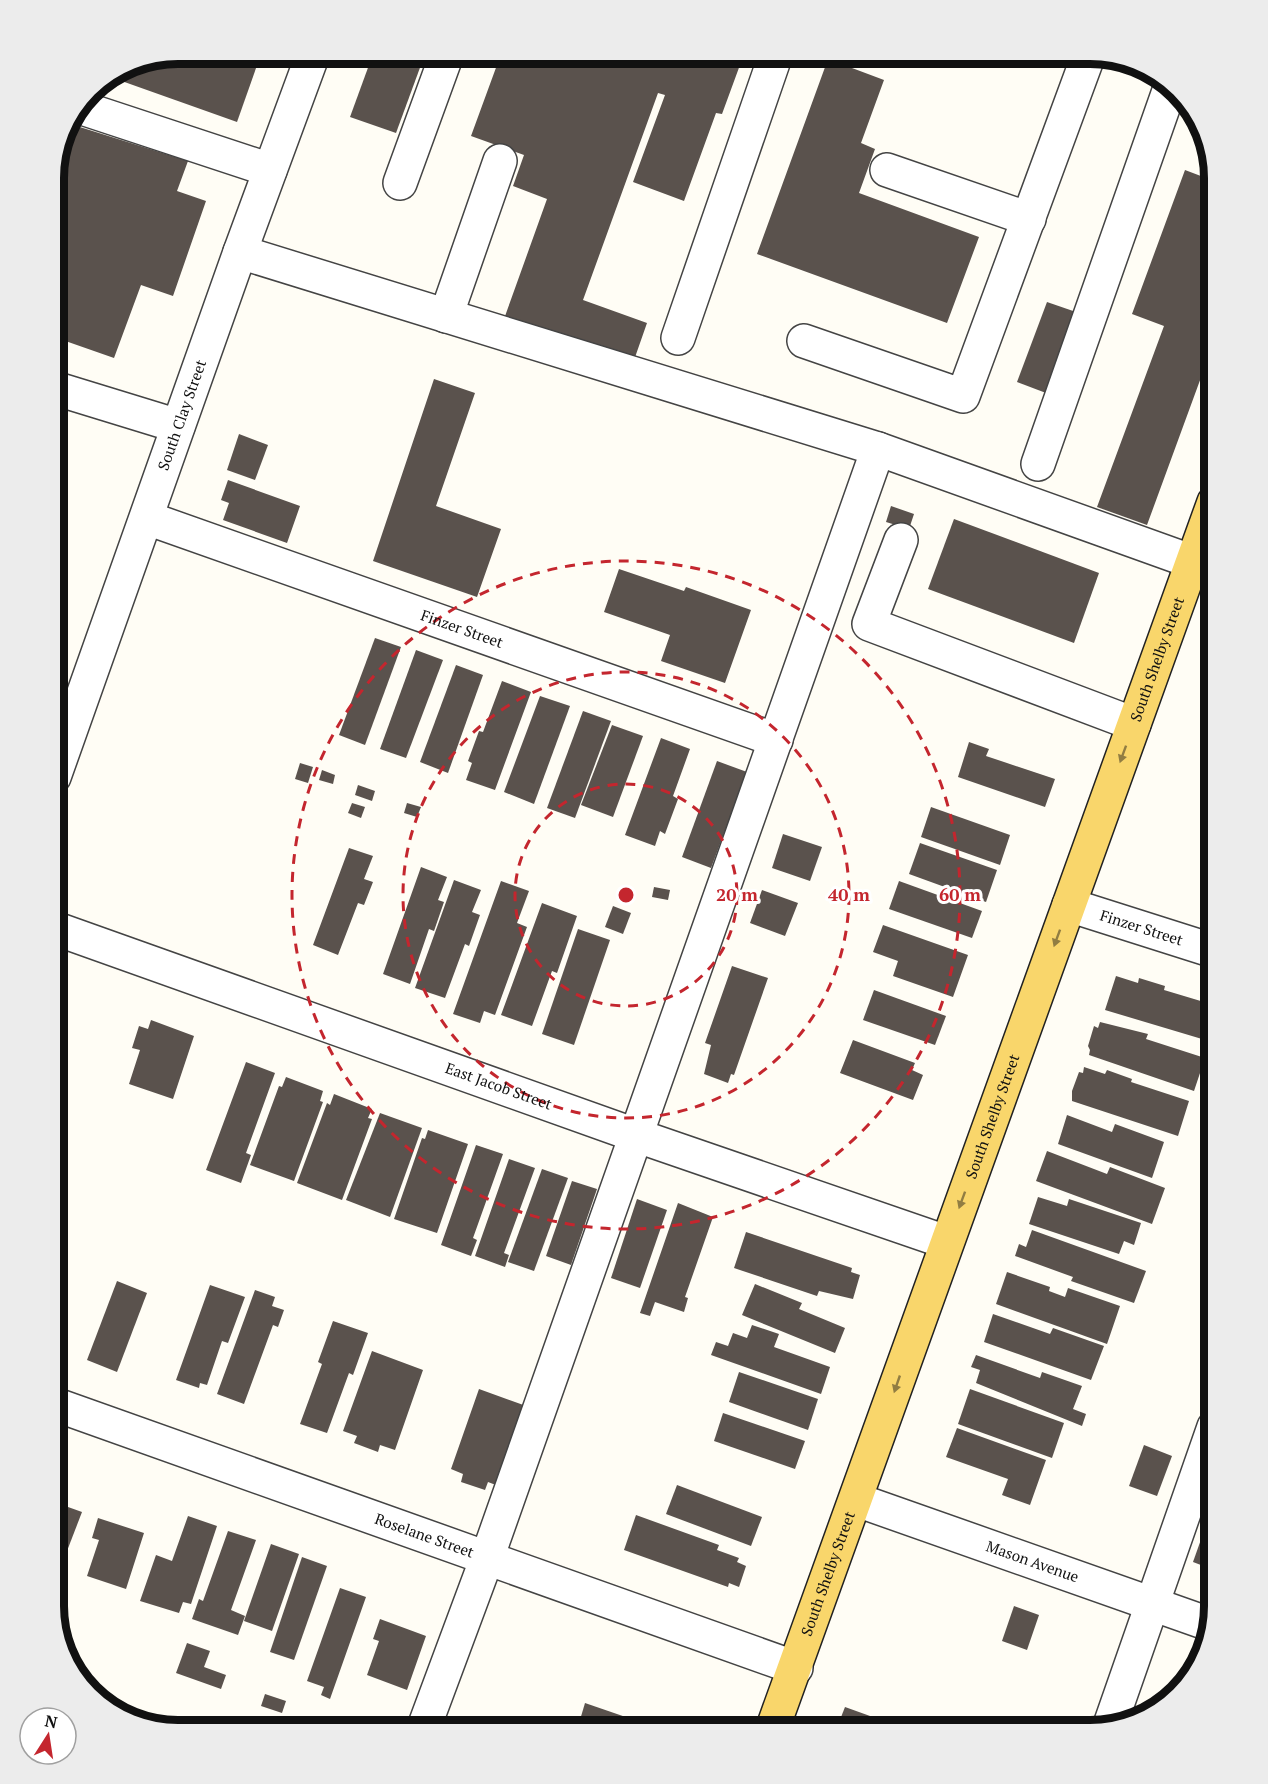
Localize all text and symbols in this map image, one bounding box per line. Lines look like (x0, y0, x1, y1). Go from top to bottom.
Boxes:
street label: South Clay Street (152, 356, 210, 473)
street label: South Shelby Street (1125, 593, 1188, 724)
street label: Finzer Street (419, 605, 506, 652)
one-way arrow (1118, 745, 1128, 763)
text: 20 m (716, 882, 758, 906)
text: 40 m (828, 882, 870, 906)
text: 60 m (939, 882, 981, 906)
centre of rings (616, 885, 636, 905)
street label: Finzer Street (1098, 905, 1186, 950)
one-way arrow (1052, 929, 1062, 947)
street label: South Shelby Street (960, 1051, 1024, 1181)
street label: East Jacob Street (443, 1057, 555, 1114)
one-way arrow (956, 1191, 966, 1209)
one-way arrow (892, 1375, 901, 1393)
street label: Roselane Street (372, 1508, 477, 1562)
street label: South Shelby Street (796, 1508, 859, 1639)
street label: Mason Avenue (984, 1535, 1082, 1586)
north arrow (18, 1706, 78, 1766)
text: N (43, 1709, 59, 1733)

